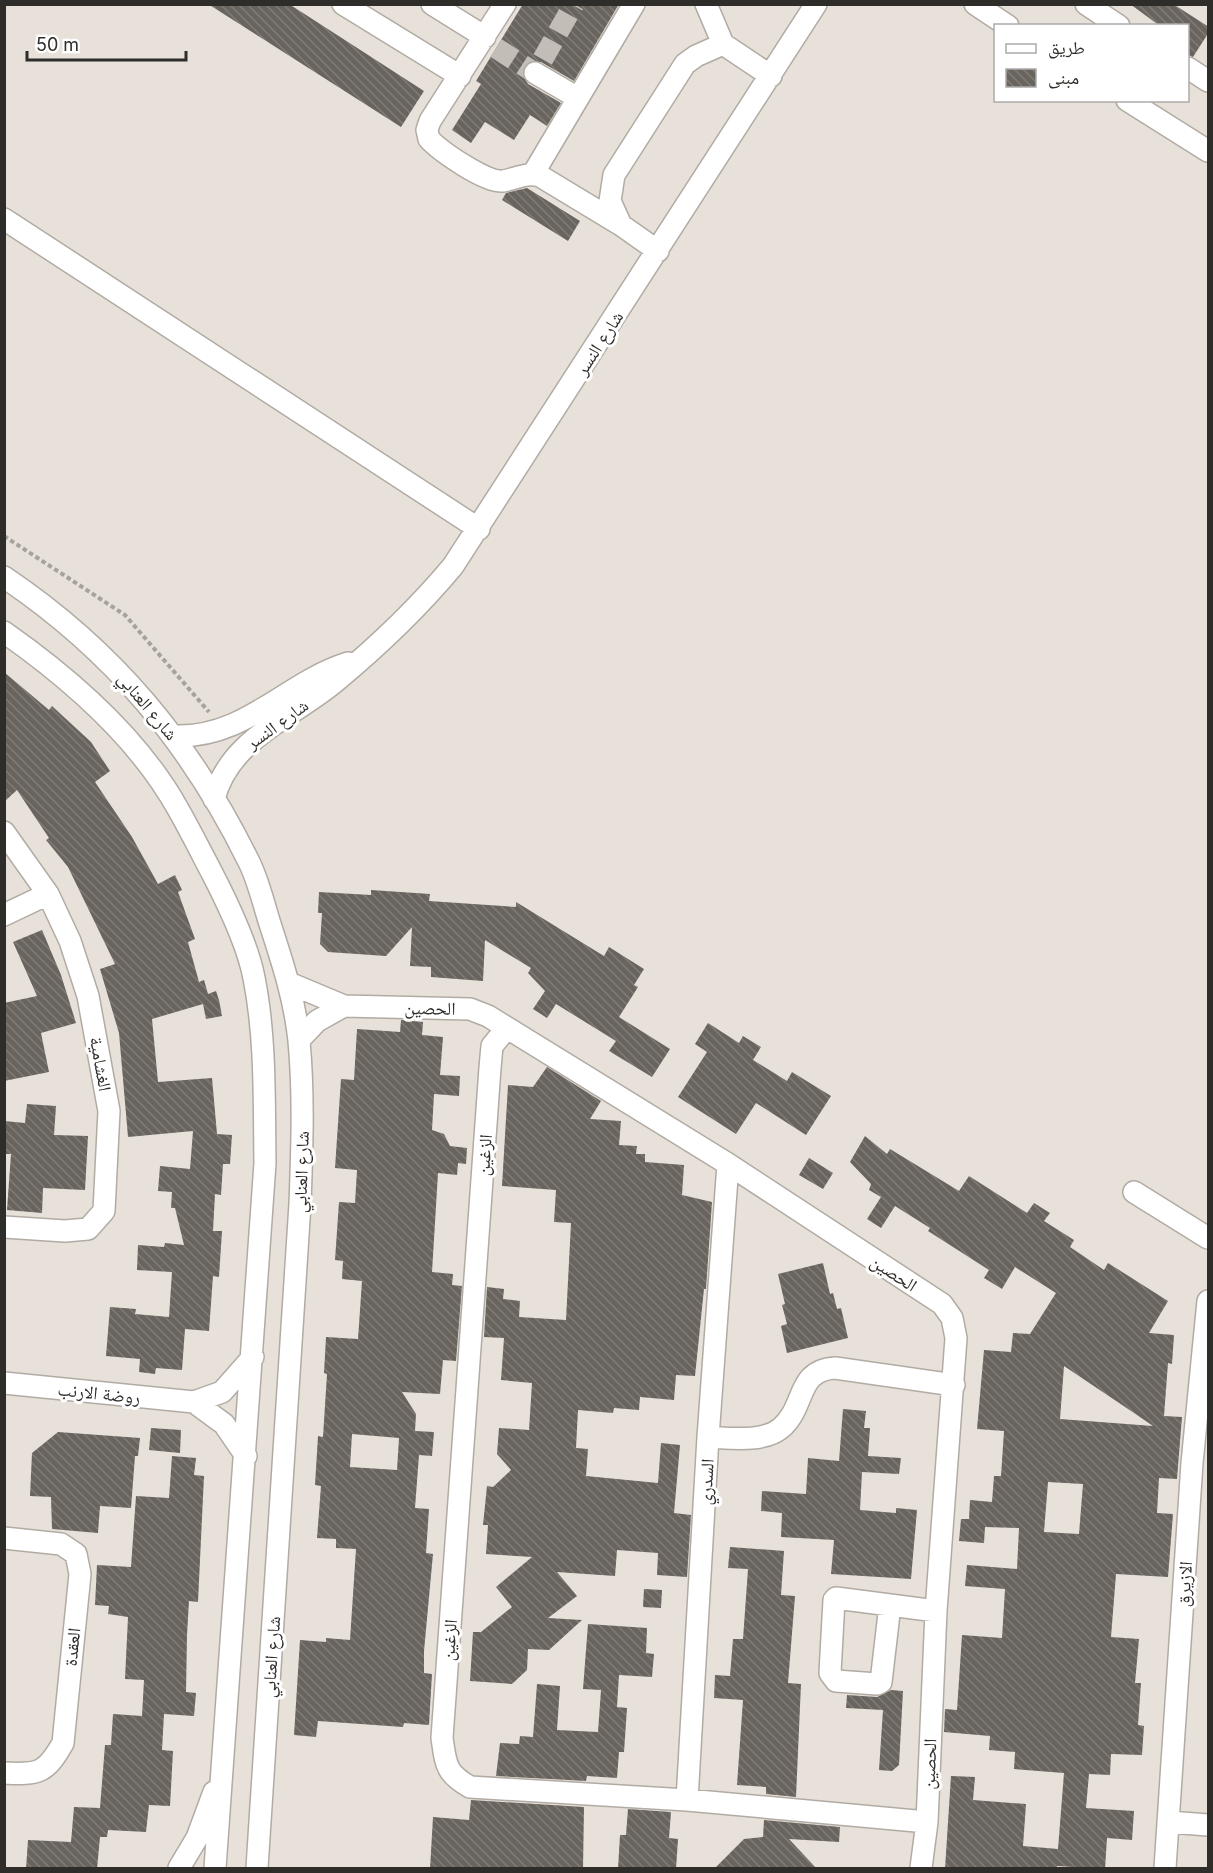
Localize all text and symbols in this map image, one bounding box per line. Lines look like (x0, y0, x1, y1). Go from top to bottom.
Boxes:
scale bar (27, 24, 186, 62)
legend (994, 24, 1189, 102)
text: 50 m (36, 34, 79, 55)
text: طريق (1048, 37, 1085, 59)
text: مبنى (1048, 67, 1079, 89)
street label: شارع النسر (570, 307, 628, 380)
street label: شارع العنابي (110, 668, 182, 747)
street label: شارع النسر (241, 694, 313, 755)
street label: الحصين (404, 997, 456, 1020)
street label: الغشامية (86, 1035, 116, 1093)
street label: شارع العنابي (289, 1131, 317, 1213)
street label: الزغين (472, 1134, 497, 1176)
street label: الحصين (866, 1250, 921, 1297)
street label: روضة الارنب (57, 1378, 141, 1408)
street label: السدري (694, 1458, 722, 1506)
street label: الازيرق (1172, 1560, 1197, 1608)
street label: شارع العنابي (258, 1615, 289, 1699)
street label: الزغين (437, 1619, 462, 1661)
street label: العقدة (60, 1627, 84, 1667)
street label: الحصين (918, 1738, 941, 1790)

